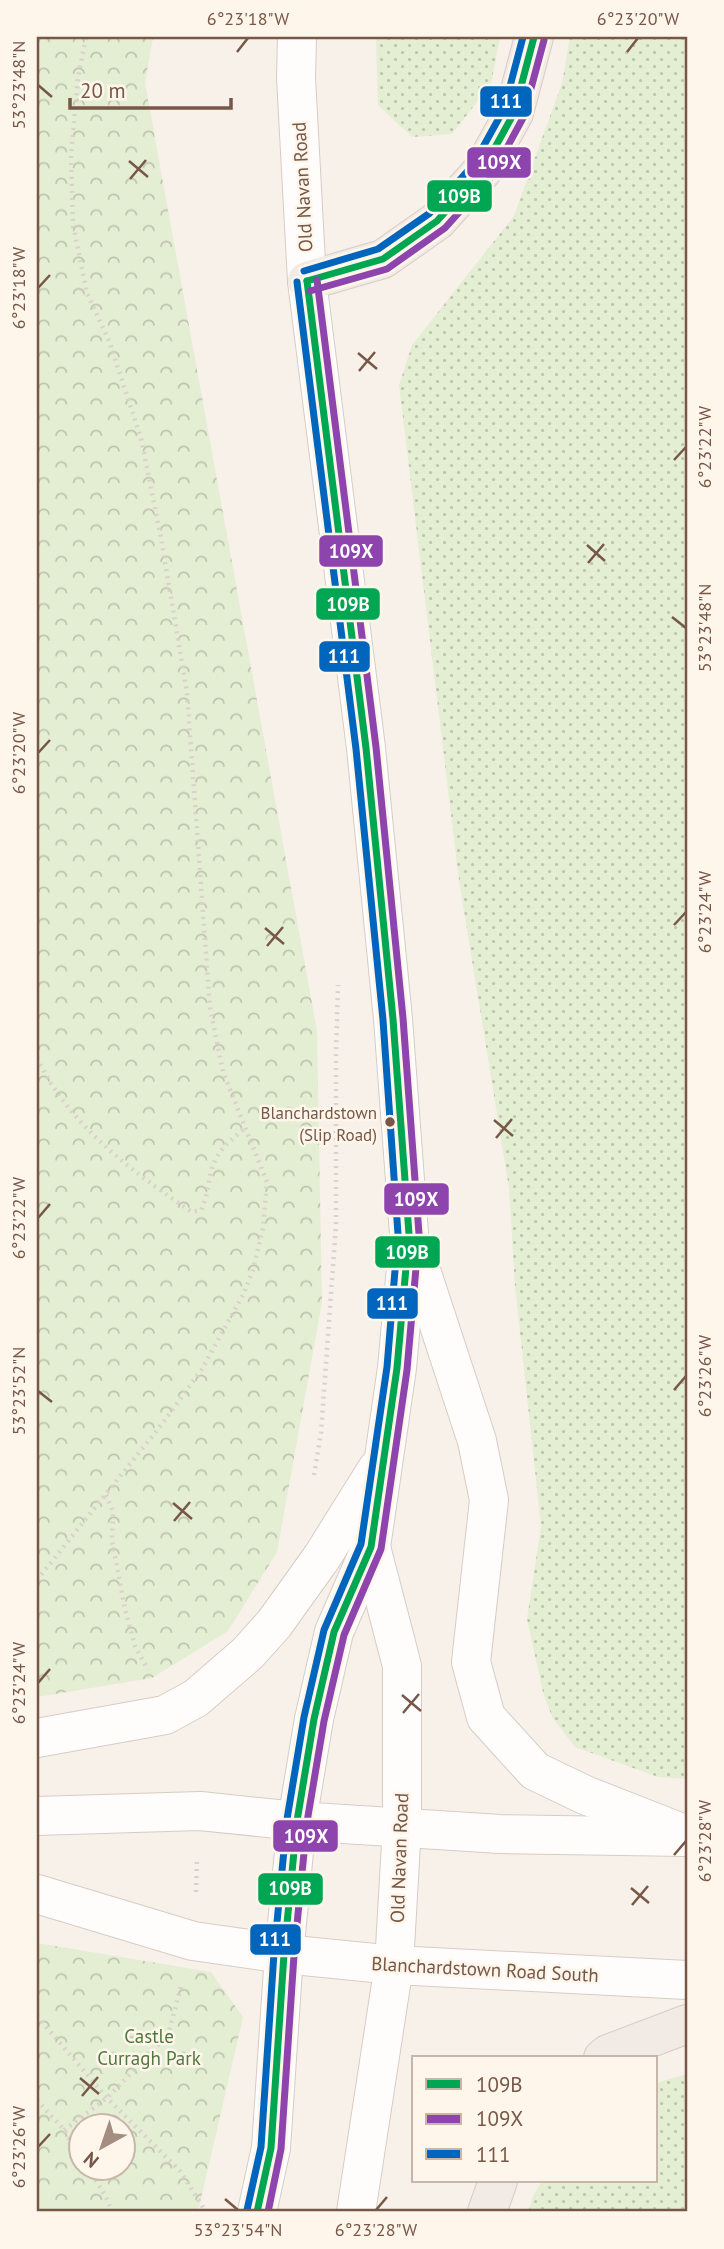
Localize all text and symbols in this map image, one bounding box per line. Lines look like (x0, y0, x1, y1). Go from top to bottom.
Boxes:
text: 6°23'18"W (207, 7, 289, 30)
text: 6°23'20"W (597, 7, 679, 30)
text: 53°23'48"N (7, 41, 30, 129)
scale bar (70, 66, 231, 110)
text: 20 m (80, 77, 126, 104)
line badge: 111 (479, 85, 533, 118)
text: 111 (490, 89, 522, 113)
street label: Old Navan Road (287, 121, 317, 253)
line badge: 109X (466, 146, 532, 179)
text: 109X (477, 150, 521, 174)
line badge: 109B (426, 179, 493, 213)
text: 109B (437, 184, 481, 208)
text: 6°23'18"W (7, 247, 30, 329)
text: 6°23'22"W (693, 406, 716, 488)
line badge: 109X (318, 534, 384, 568)
text: 109X (329, 539, 373, 563)
text: 53°23'48"N (693, 584, 716, 672)
line badge: 109B (315, 587, 381, 621)
text: 109B (326, 592, 370, 616)
line badge: 111 (318, 640, 371, 673)
text: 111 (328, 644, 360, 668)
text: 6°23'20"W (7, 712, 30, 794)
text: 6°23'24"W (693, 871, 716, 953)
place label: Blanchardstown (Slip Road) (261, 1102, 377, 1146)
marker: Blanchardstown (Slip Road) (383, 1115, 397, 1129)
text: 6°23'22"W (7, 1177, 30, 1259)
line badge: 109X (383, 1182, 450, 1216)
text: 109X (394, 1187, 438, 1211)
line badge: 109B (374, 1235, 441, 1269)
text: 109B (385, 1240, 429, 1264)
line badge: 111 (366, 1287, 419, 1320)
text: 111 (376, 1291, 408, 1315)
text: 6°23'26"W (693, 1335, 716, 1417)
text: 53°23'52"N (7, 1347, 30, 1435)
text: 6°23'24"W (7, 1642, 30, 1724)
street label: Old Navan Road (385, 1792, 413, 1924)
text: 6°23'28"W (693, 1800, 716, 1882)
line badge: 109X (272, 1819, 339, 1853)
text: 109X (284, 1824, 328, 1848)
line badge: 109B (257, 1872, 324, 1906)
text: 109B (268, 1876, 312, 1900)
line badge: 111 (249, 1923, 302, 1956)
text: 111 (259, 1927, 291, 1951)
street label: Blanchardstown Road South (371, 1951, 599, 1987)
park label: Castle Curragh Park (97, 2024, 201, 2070)
legend (412, 2056, 658, 2182)
text: 109B (476, 2071, 523, 2098)
text: 109X (476, 2105, 523, 2132)
text: 6°23'26"W (7, 2106, 30, 2188)
north arrow (66, 2112, 136, 2182)
text: 111 (476, 2141, 510, 2168)
text: N (79, 2147, 104, 2173)
text: 53°23'54"N (194, 2218, 282, 2241)
text: 6°23'28"W (335, 2218, 417, 2241)

